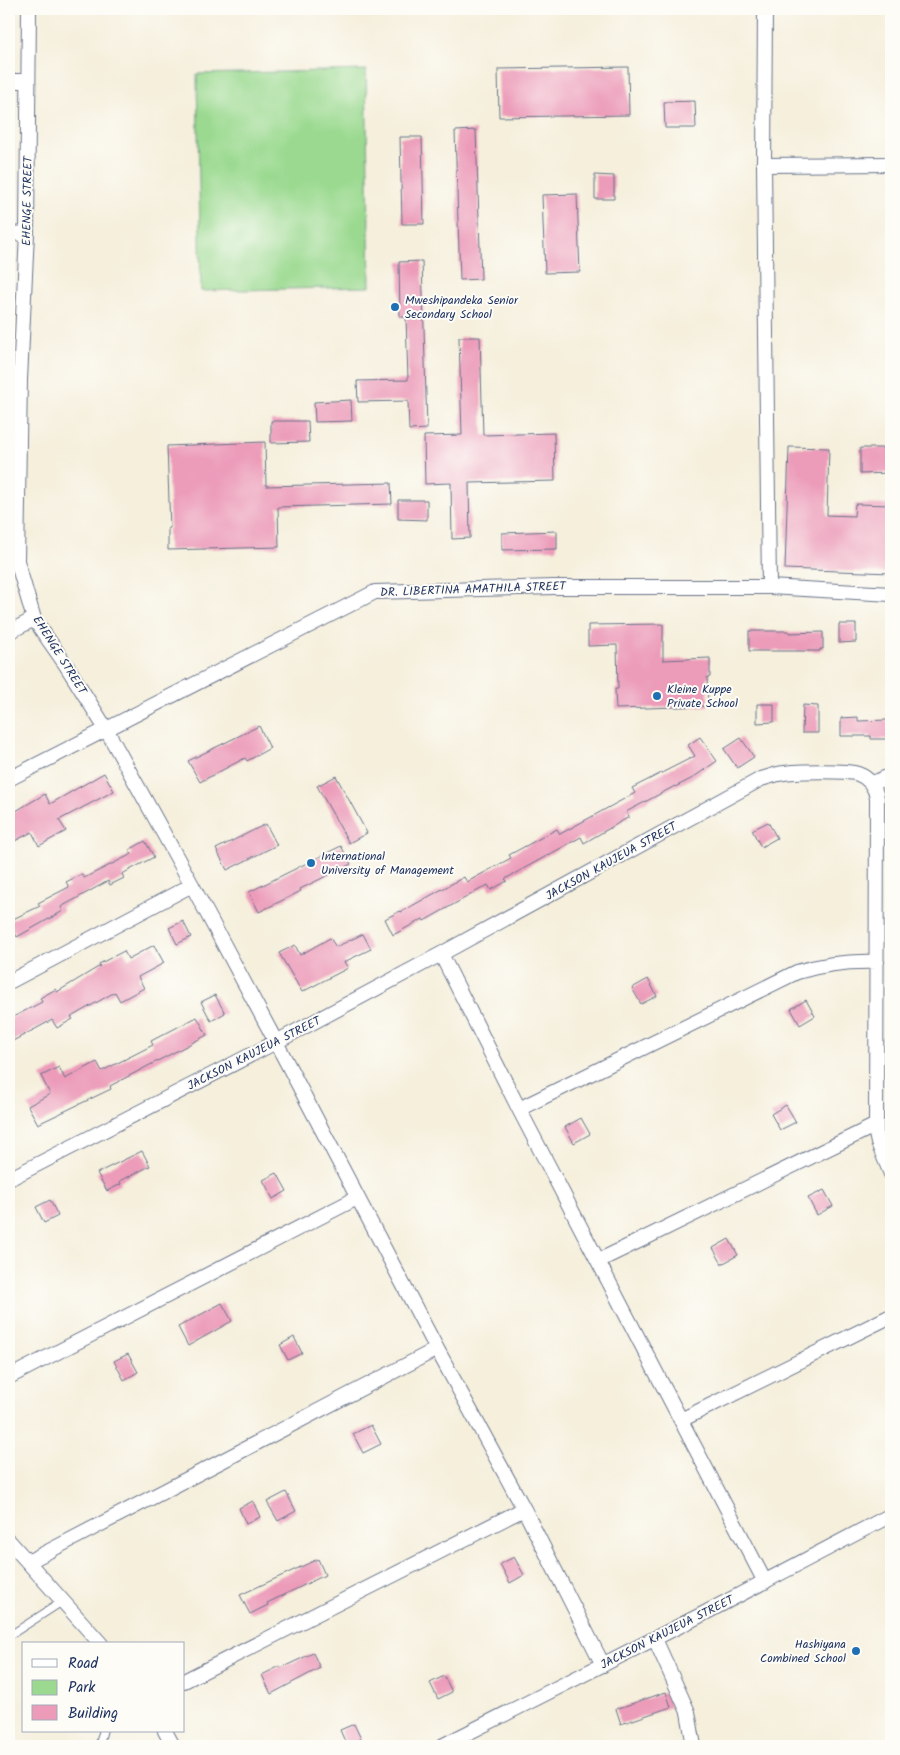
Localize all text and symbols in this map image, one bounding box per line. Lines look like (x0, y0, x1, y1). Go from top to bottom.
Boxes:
street label: EHENGE STREET (17, 154, 38, 246)
place label: Mweshipandeka Senior Secondary School (405, 291, 519, 324)
marker: Mweshipandeka Senior Secondary School (389, 301, 401, 313)
street label: DR. LIBERTINA AMATHILA STREET (380, 577, 568, 602)
street label: EHENGE STREET (28, 612, 92, 700)
place label: Kleine Kuppe Private School (667, 680, 738, 713)
marker: Kleine Kuppe Private School (651, 690, 663, 702)
street label: JACKSON KAUJEUA STREET (542, 817, 682, 906)
place label: International University of Management (321, 847, 454, 880)
marker: International University of Management (305, 857, 317, 869)
street label: JACKSON KAUJEUA STREET (184, 1011, 326, 1095)
street label: JACKSON KAUJEUA STREET (597, 1590, 739, 1674)
place label: Hashiyana Combined School (760, 1635, 846, 1668)
legend (22, 1642, 185, 1732)
marker: Hashiyana Combined School (850, 1645, 862, 1657)
text: Road (68, 1652, 99, 1676)
text: Park (68, 1676, 96, 1700)
text: Building (68, 1702, 118, 1726)

